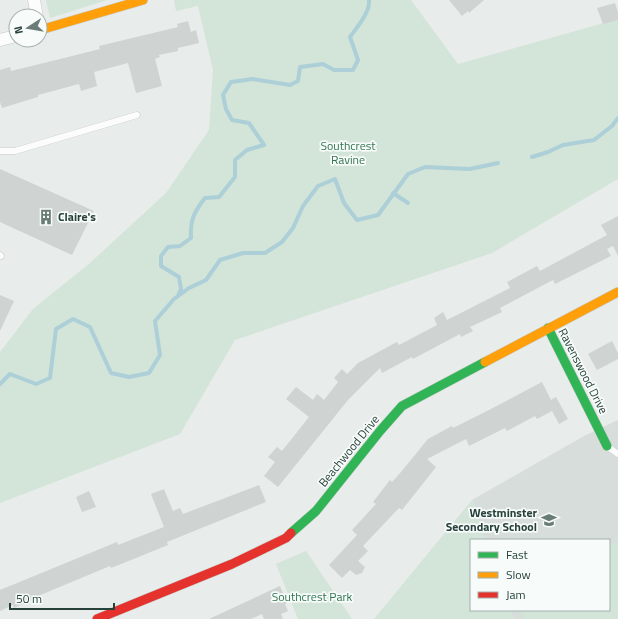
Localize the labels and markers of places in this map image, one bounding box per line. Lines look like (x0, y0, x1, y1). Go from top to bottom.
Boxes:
place label: Claire's (58, 207, 96, 226)
building icon: Claire's (37, 208, 55, 226)
place label: Westminster Secondary School (446, 503, 538, 536)
school or university icon: Westminster Secondary School (540, 511, 558, 529)

